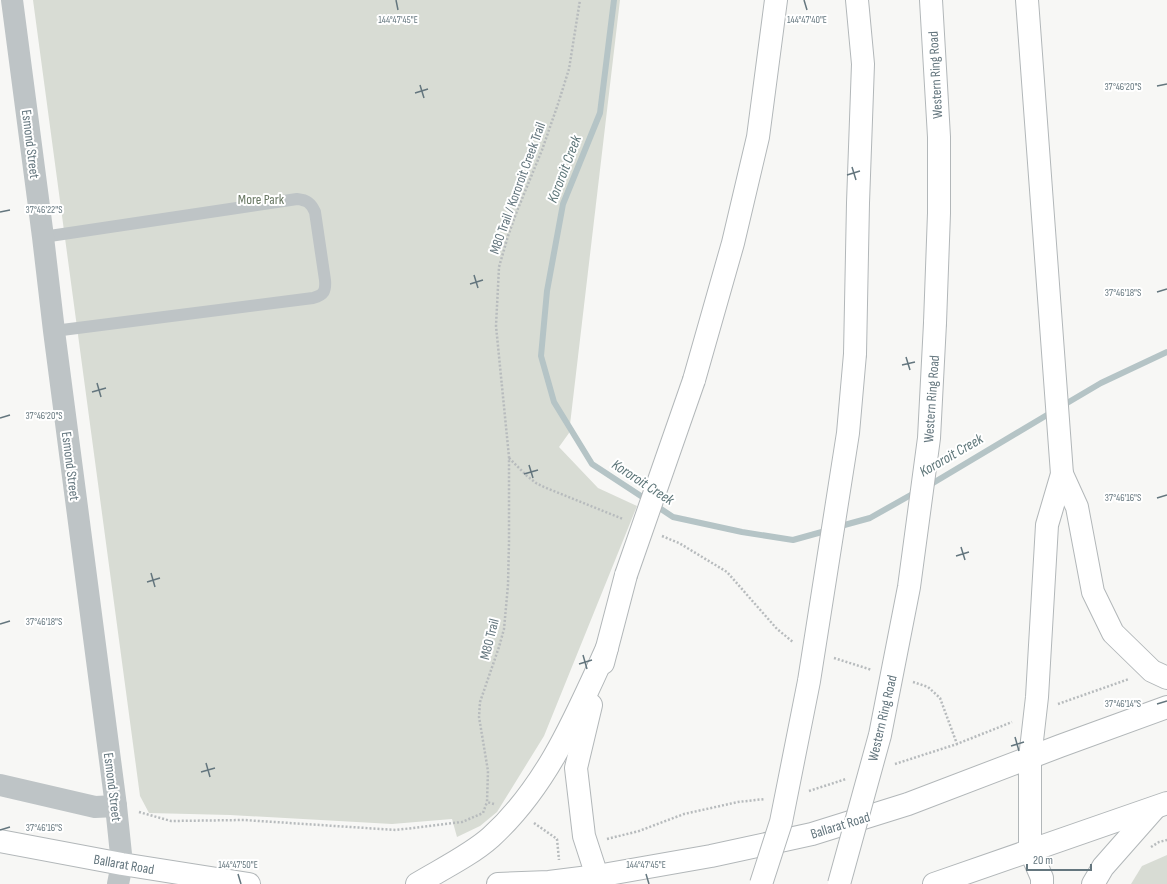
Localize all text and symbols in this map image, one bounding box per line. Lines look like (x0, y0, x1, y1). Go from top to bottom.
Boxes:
text: 144°47'45"E (378, 14, 418, 26)
text: 144°47'40"E (787, 14, 827, 26)
street label: Western Ring Road (925, 31, 946, 119)
text: 37°46'20"S (1104, 81, 1142, 93)
street label: Esmond Street (18, 109, 43, 179)
street label: M80 Trail / Kororoit Creek Trail (486, 120, 549, 256)
water label: Kororoit Creek (543, 132, 586, 206)
park label: More Park (238, 191, 285, 208)
text: 37°46'22"S (26, 204, 62, 216)
text: 37°46'18"S (1105, 287, 1141, 299)
street label: Western Ring Road (920, 355, 943, 443)
text: 37°46'20"S (25, 410, 63, 422)
water label: Kororoit Creek (916, 429, 987, 481)
street label: Esmond Street (58, 431, 83, 501)
water label: Kororoit Creek (608, 455, 678, 510)
text: 37°46'16"S (1105, 492, 1141, 504)
text: 37°46'18"S (26, 616, 62, 628)
street label: M80 Trail (476, 617, 503, 662)
street label: Western Ring Road (864, 673, 901, 763)
text: 37°46'14"S (1105, 698, 1141, 710)
street label: Esmond Street (100, 752, 125, 822)
street label: Ballarat Road (808, 808, 872, 843)
text: 37°46'16"S (26, 822, 62, 834)
scale bar (1027, 846, 1091, 872)
street label: Ballarat Road (92, 851, 156, 878)
text: 20 m (1033, 853, 1053, 868)
text: 144°47'50"E (218, 859, 258, 871)
text: 144°47'45"E (626, 859, 666, 871)

